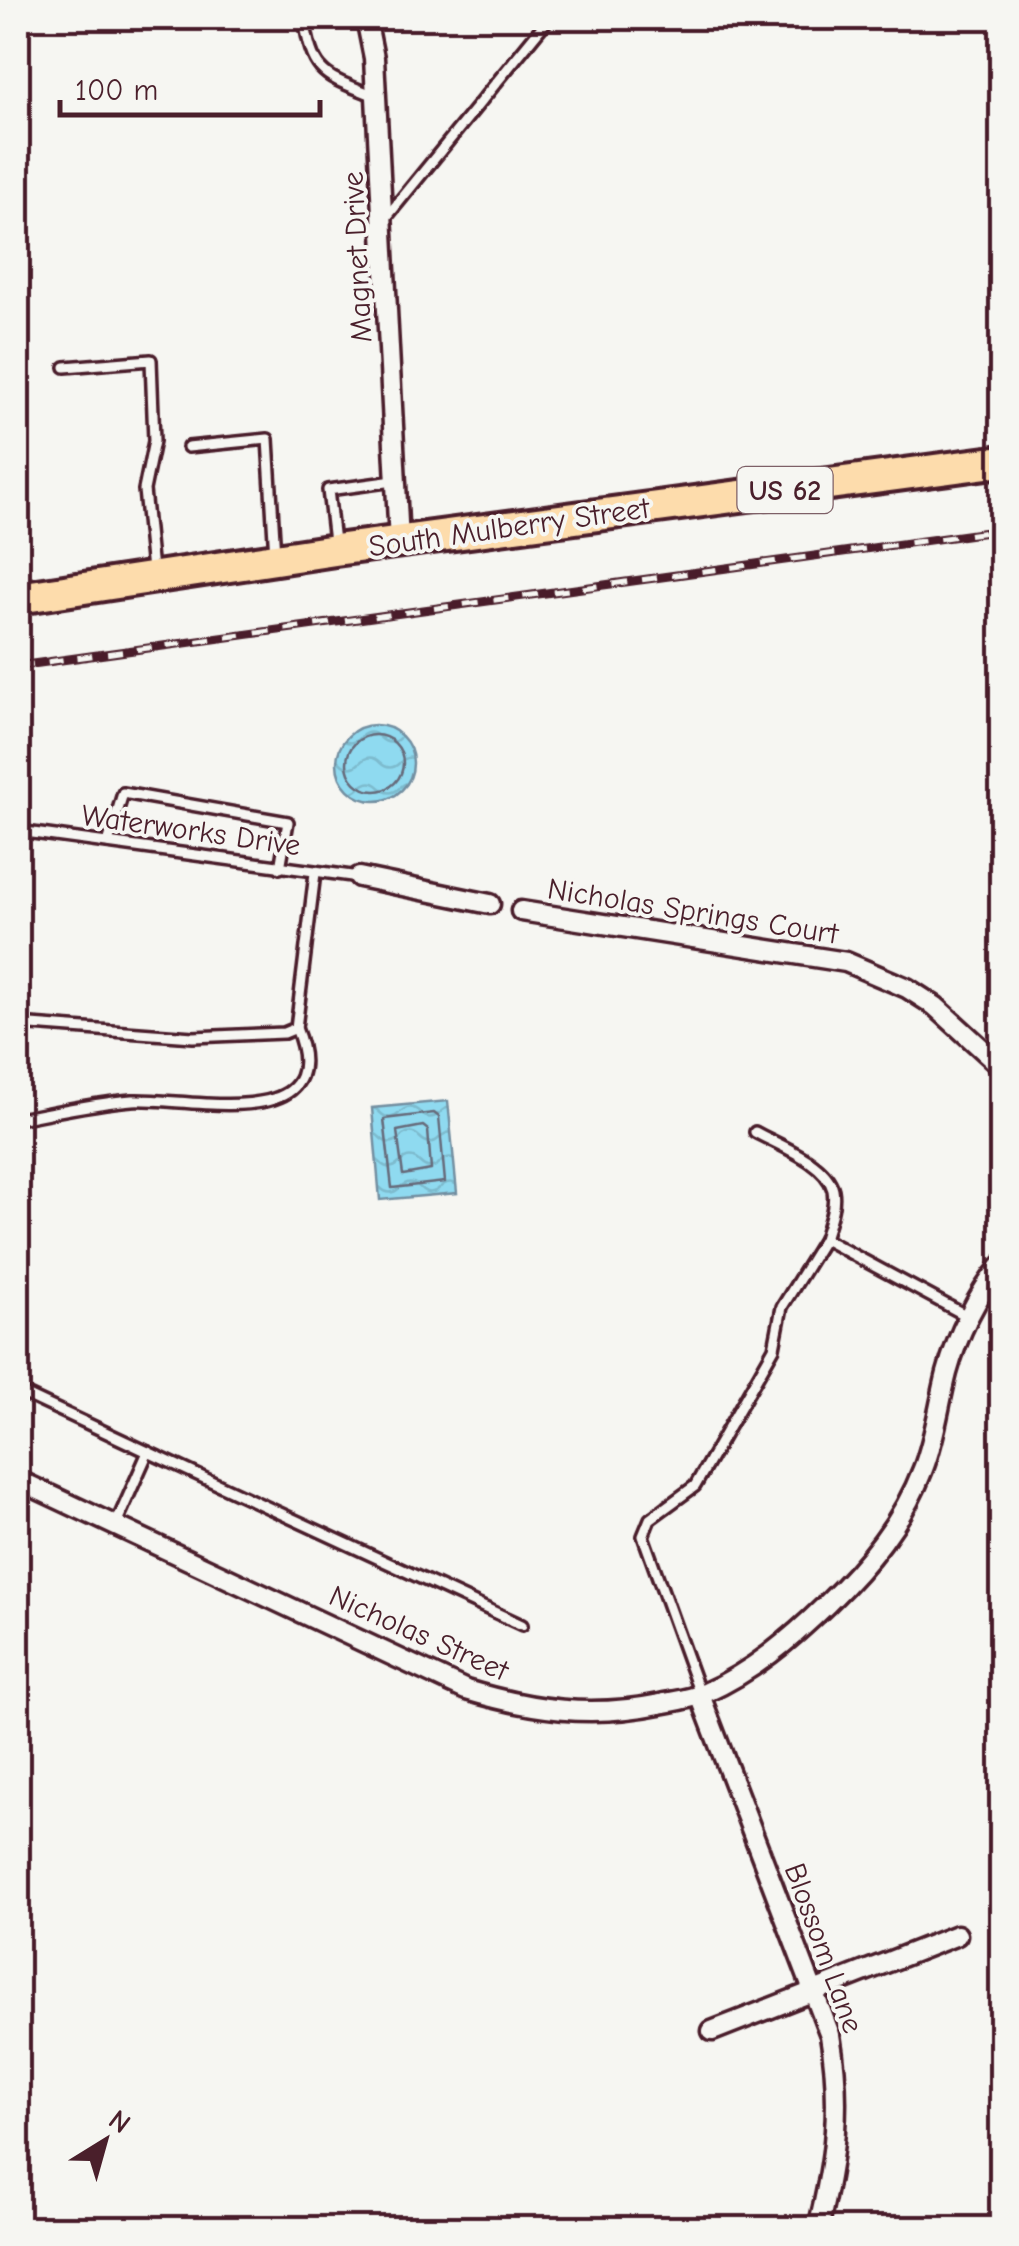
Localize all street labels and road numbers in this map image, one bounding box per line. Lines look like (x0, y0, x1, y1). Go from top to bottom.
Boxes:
street label: Magnet Drive (336, 171, 379, 343)
road number: US 62 (738, 467, 832, 513)
street label: South Mulberry Street (367, 490, 653, 565)
street label: Waterworks Drive (79, 798, 303, 863)
street label: Nicholas Springs Court (545, 871, 842, 952)
street label: Nicholas Street (324, 1578, 515, 1689)
street label: Blossom Lane (777, 1859, 870, 2038)

